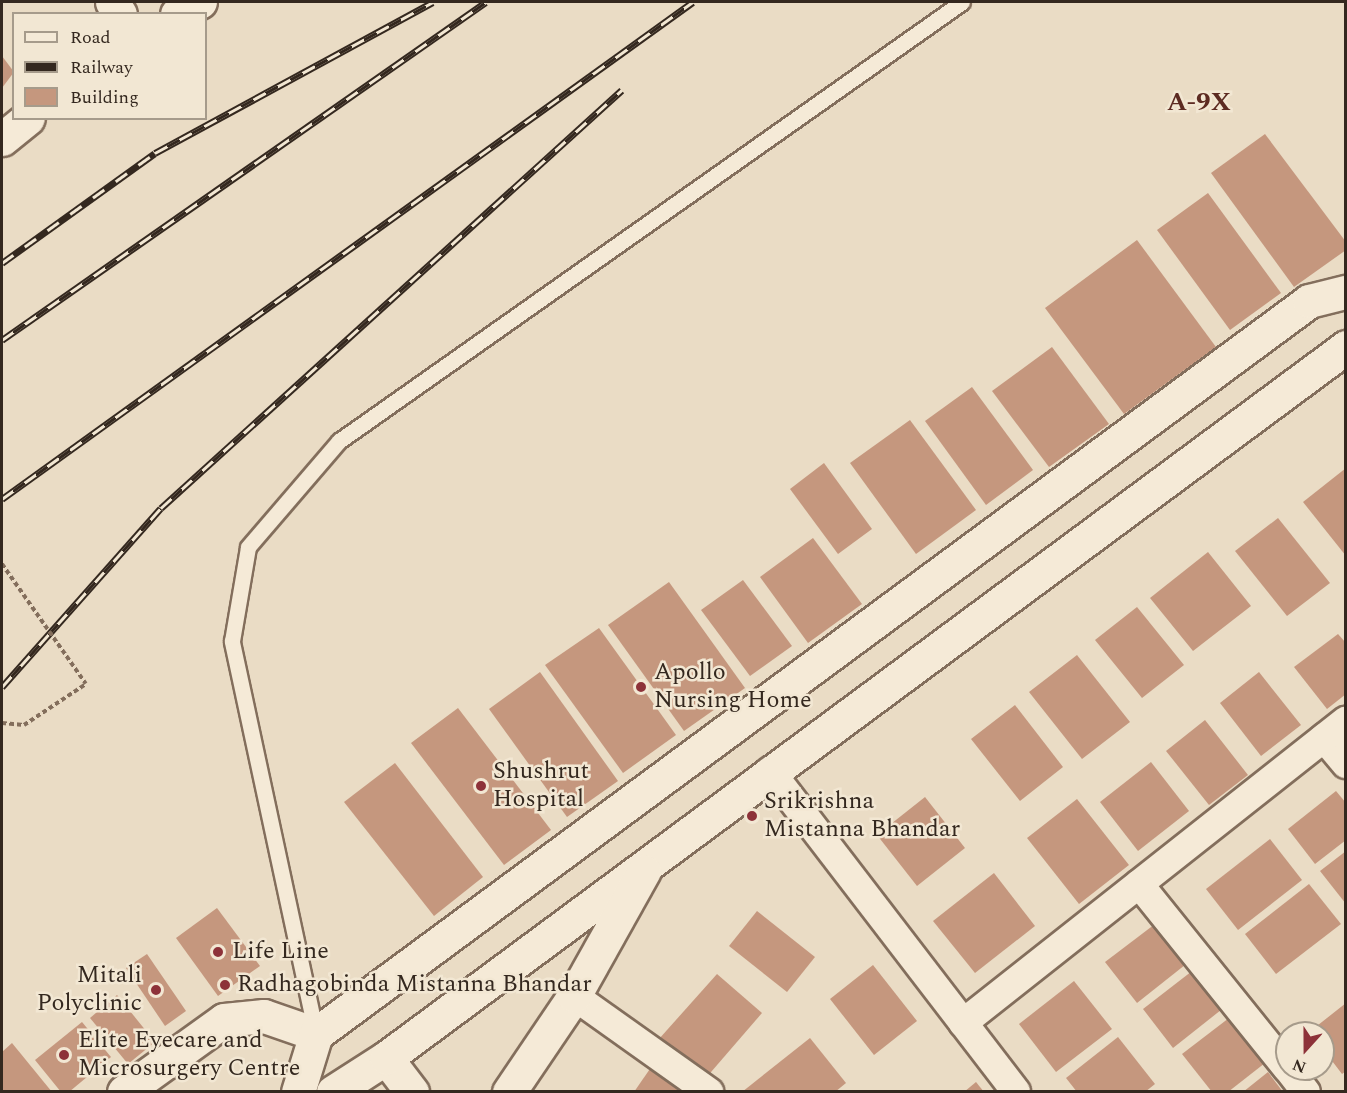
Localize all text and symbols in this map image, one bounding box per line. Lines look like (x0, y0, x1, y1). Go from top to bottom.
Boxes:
legend (12, 12, 207, 120)
text: Road (70, 24, 111, 51)
text: Railway (70, 54, 133, 81)
text: Building (70, 84, 139, 111)
district label: A-9X (1167, 87, 1231, 119)
place label: Apollo Nursing Home (654, 659, 812, 715)
marker: Apollo Nursing Home (632, 678, 650, 696)
place label: Shushrut Hospital (493, 758, 589, 814)
marker: Shushrut Hospital (474, 779, 488, 793)
place label: Srikrishna Mistanna Bhandar (764, 788, 960, 844)
marker: Srikrishna Mistanna Bhandar (745, 809, 759, 823)
place label: Life Line (232, 938, 329, 966)
marker: Life Line (209, 943, 227, 961)
place label: Mitali Polyclinic (37, 962, 142, 1018)
place label: Radhagobinda Mistanna Bhandar (237, 971, 592, 999)
marker: Radhagobinda Mistanna Bhandar (218, 978, 232, 992)
marker: Mitali Polyclinic (147, 981, 165, 999)
north arrow (1275, 1021, 1335, 1081)
place label: Elite Eyecare and Microsurgery Centre (78, 1027, 300, 1083)
marker: Elite Eyecare and Microsurgery Centre (55, 1046, 73, 1064)
text: N (1289, 1052, 1310, 1079)

